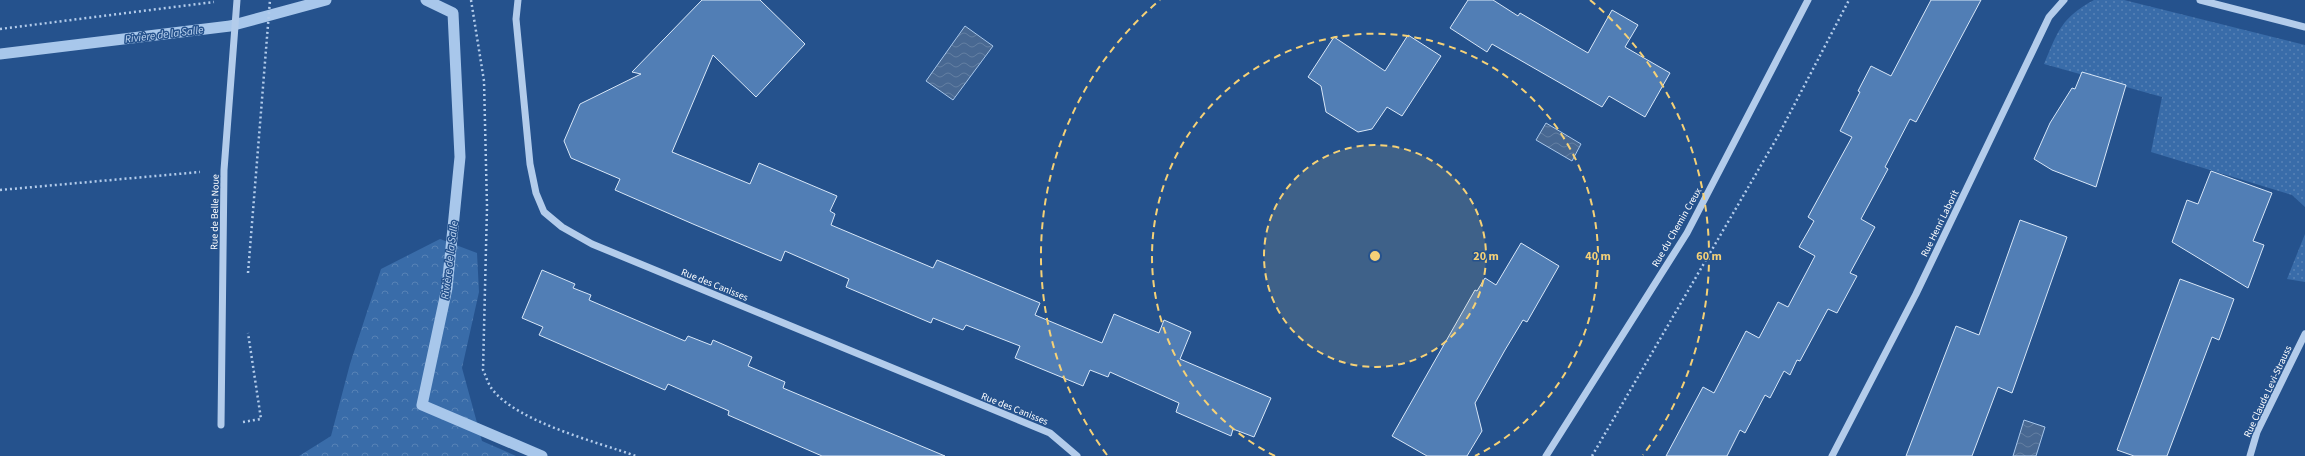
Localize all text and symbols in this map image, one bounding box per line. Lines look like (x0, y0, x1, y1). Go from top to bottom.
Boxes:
water label: Rivière de la Salle (124, 22, 204, 47)
street label: Rue de Belle Noue (207, 174, 223, 250)
street label: Rue du Chemin Creux (1648, 185, 1706, 270)
street label: Rue Henri Laborit (1918, 187, 1962, 259)
water label: Rivière de la Salle (437, 220, 462, 300)
text: 20 m (1473, 248, 1499, 265)
text: 40 m (1585, 248, 1611, 265)
text: 60 m (1696, 248, 1722, 265)
centre of rings (1368, 249, 1382, 263)
street label: Rue des Canisses (679, 265, 750, 305)
street label: Rue Claude Levi-Strauss (2240, 343, 2295, 440)
street label: Rue des Canisses (979, 389, 1050, 429)

